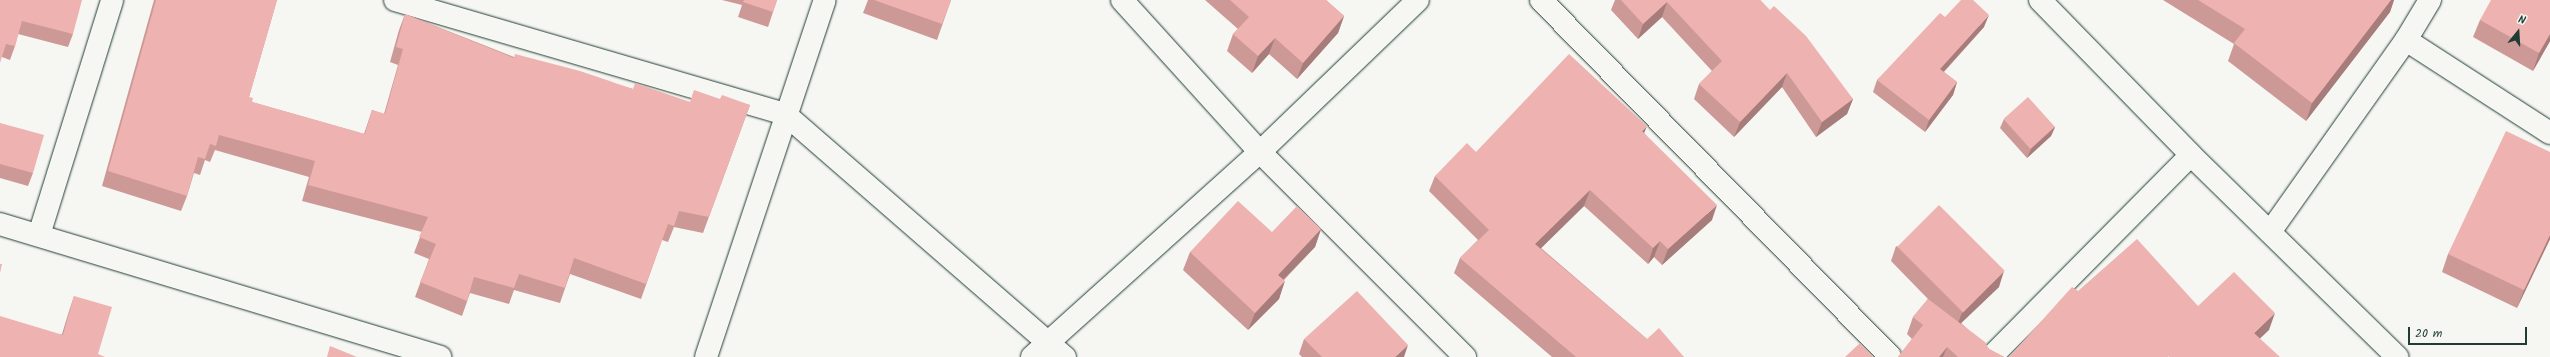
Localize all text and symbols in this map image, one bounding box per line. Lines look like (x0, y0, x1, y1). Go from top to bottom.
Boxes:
text: N (2516, 11, 2528, 30)
north arrow (2498, 12, 2538, 52)
scale bar (2410, 319, 2529, 345)
text: 20 m (2415, 324, 2442, 343)

